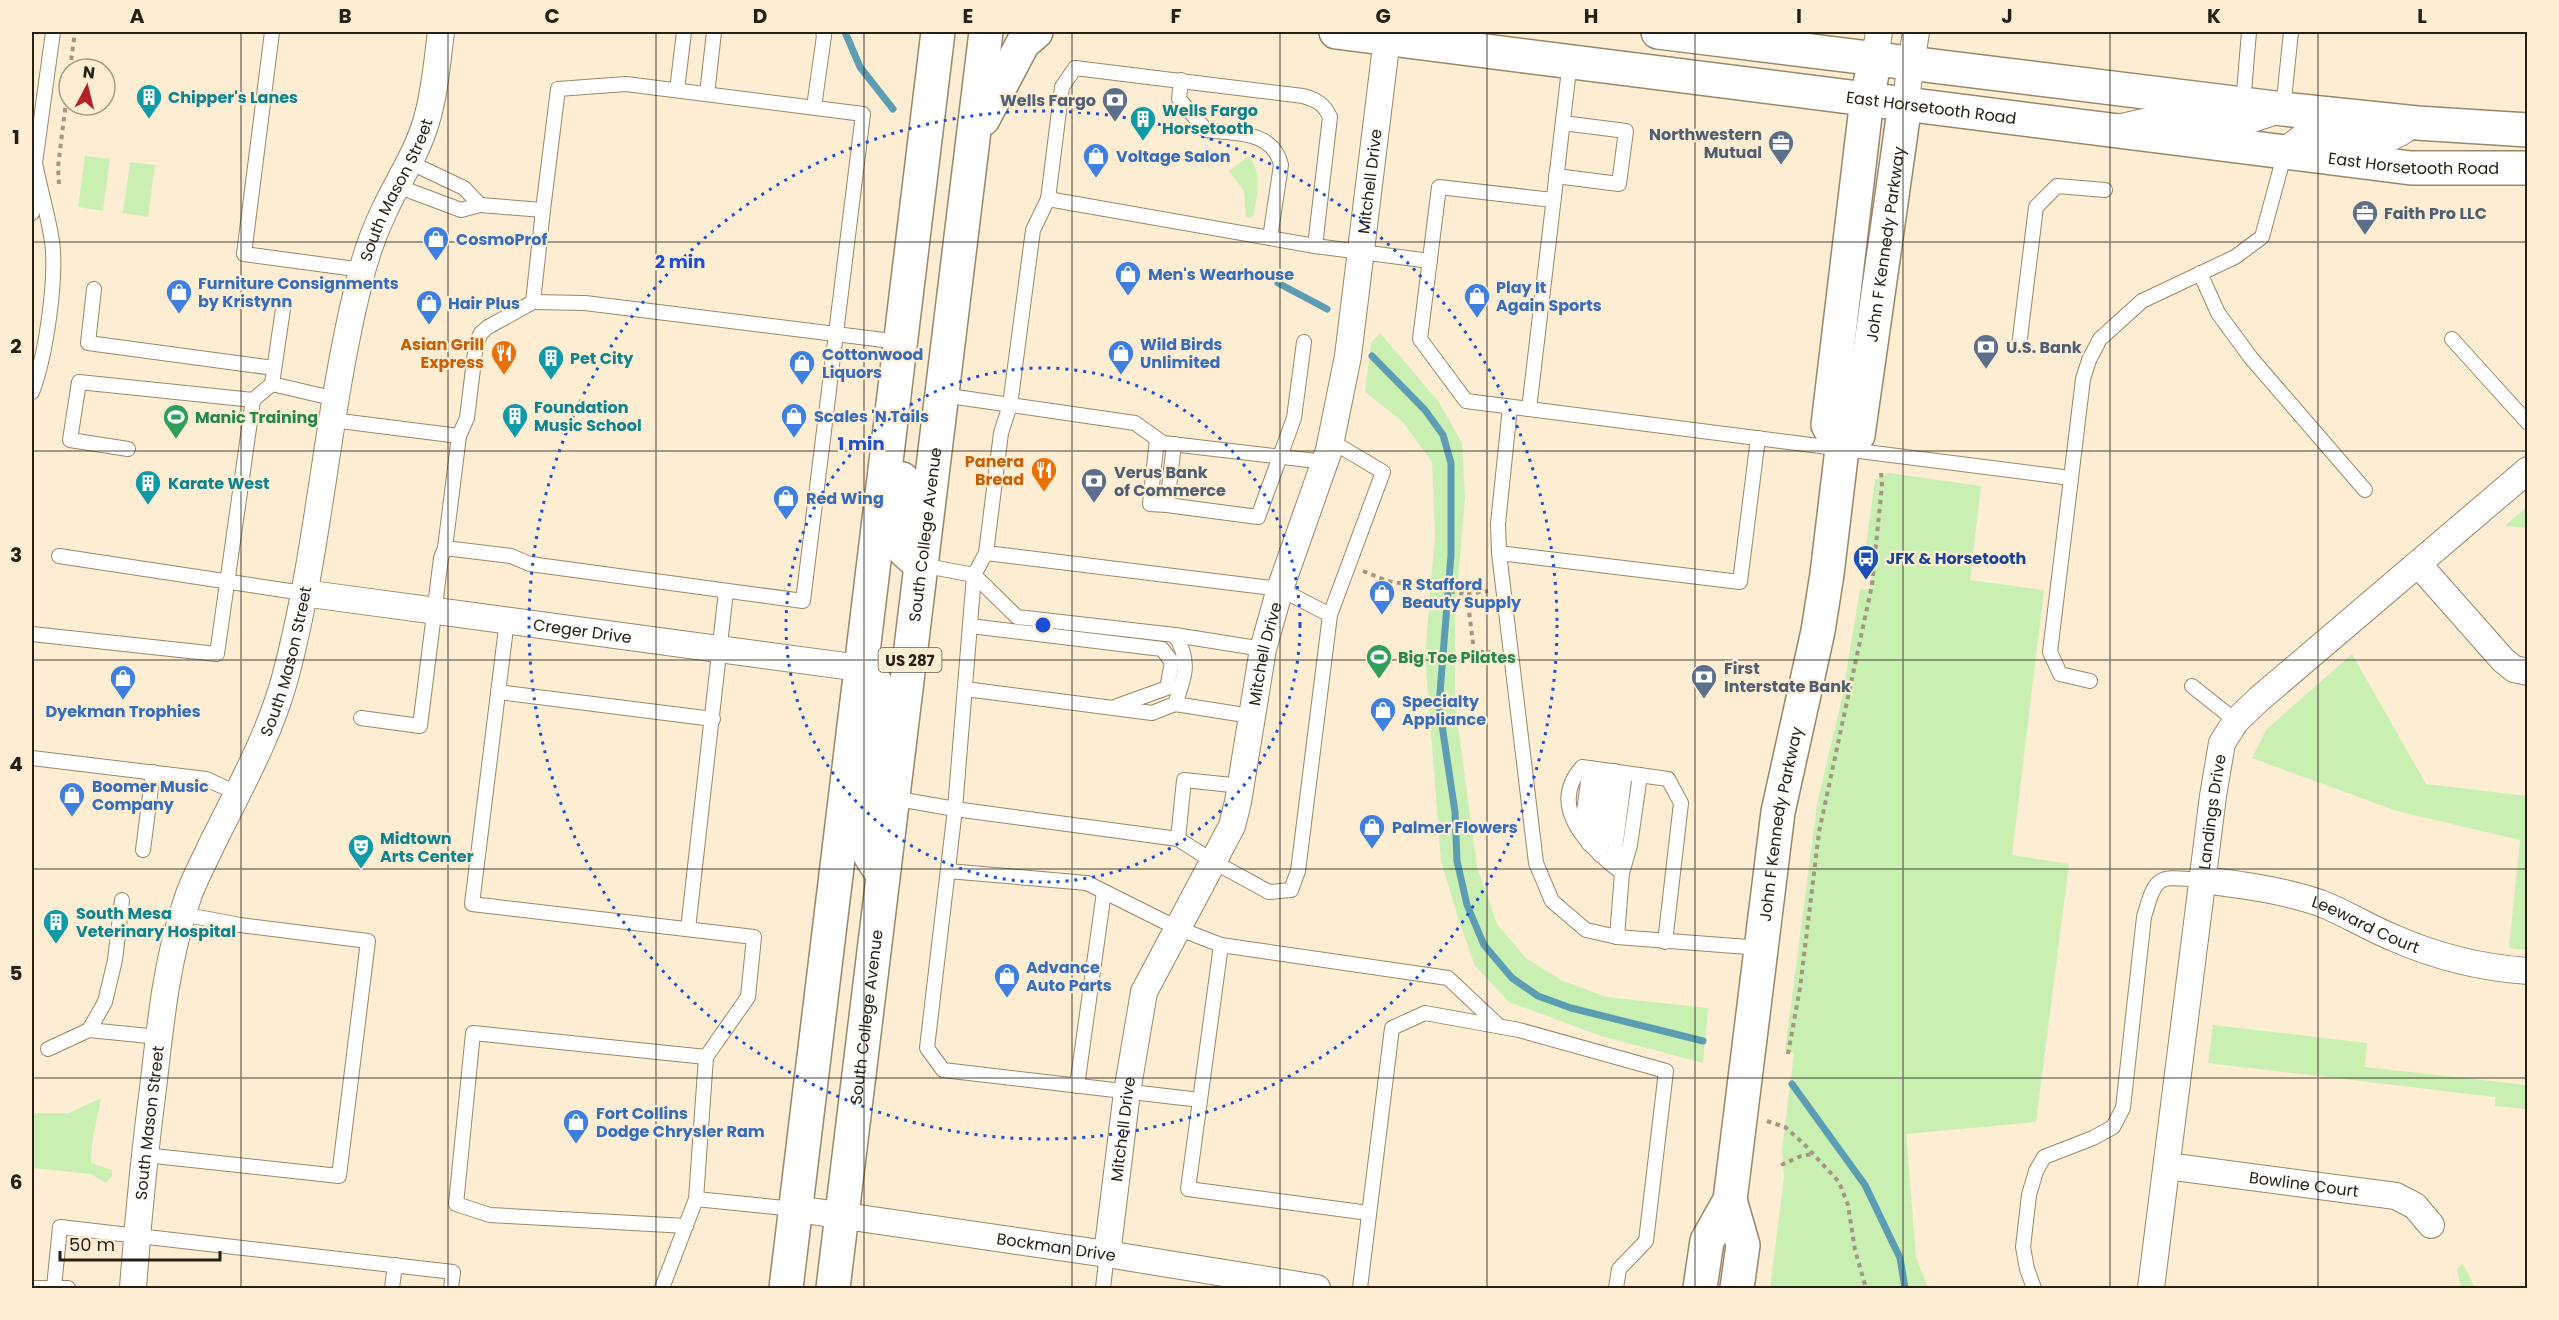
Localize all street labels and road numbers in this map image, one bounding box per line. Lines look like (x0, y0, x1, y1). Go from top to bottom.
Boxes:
street label: East Horsetooth Road (1845, 85, 2018, 129)
street label: South Mason Street (354, 116, 438, 264)
street label: Mitchell Drive (1352, 127, 1387, 235)
street label: John F Kennedy Parkway (1860, 145, 1910, 343)
street label: East Horsetooth Road (2327, 146, 2499, 180)
street label: South College Avenue (903, 446, 947, 623)
street label: South Mason Street (254, 584, 317, 740)
street label: Mitchell Drive (1242, 599, 1287, 707)
street label: Creger Drive (532, 613, 633, 649)
road number: US 287 (878, 648, 942, 672)
street label: John F Kennedy Parkway (1753, 724, 1808, 923)
street label: Landings Drive (2192, 752, 2231, 871)
street label: Leeward Court (2309, 890, 2423, 959)
street label: South College Avenue (844, 928, 888, 1106)
street label: South Mason Street (129, 1044, 169, 1201)
street label: Mitchell Drive (1105, 1075, 1141, 1183)
street label: Bowline Court (2248, 1165, 2360, 1203)
street label: Bockman Drive (995, 1227, 1118, 1267)

